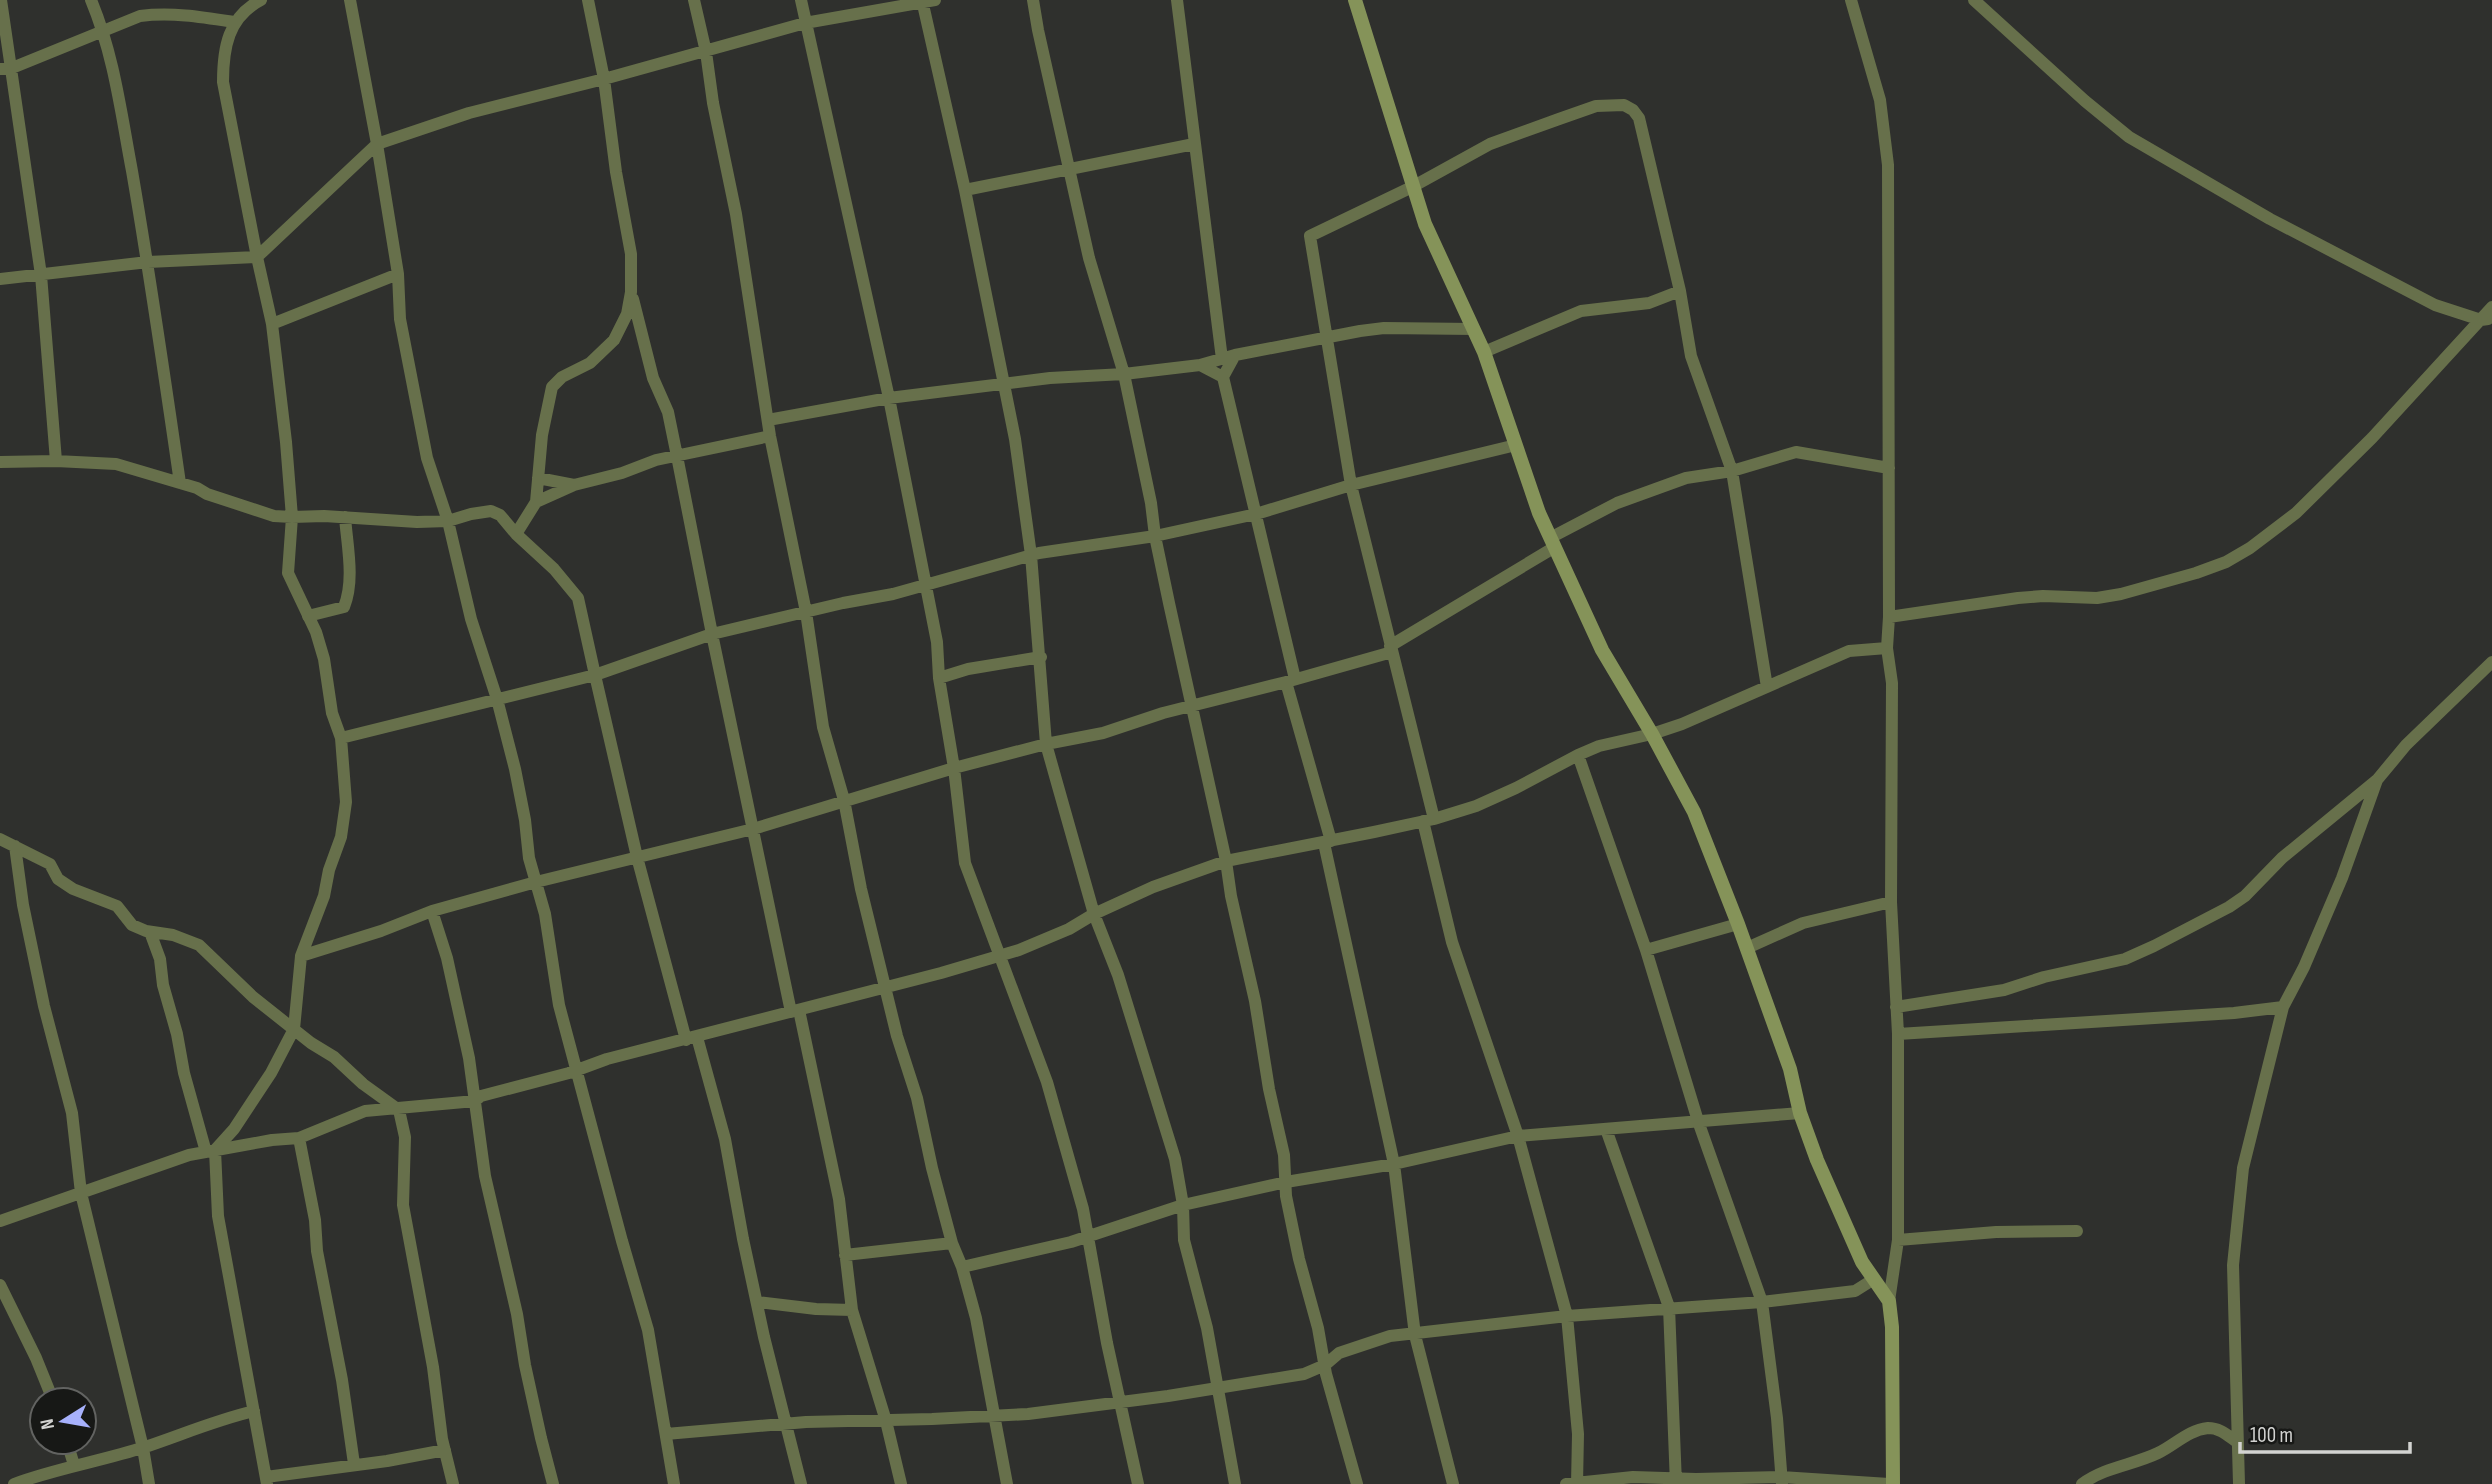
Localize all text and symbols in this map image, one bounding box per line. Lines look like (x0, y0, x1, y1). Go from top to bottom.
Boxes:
north arrow (28, 1386, 98, 1456)
scale bar (2240, 1410, 2410, 1454)
text: N (36, 1417, 60, 1431)
text: 100 m (2250, 1423, 2293, 1448)

